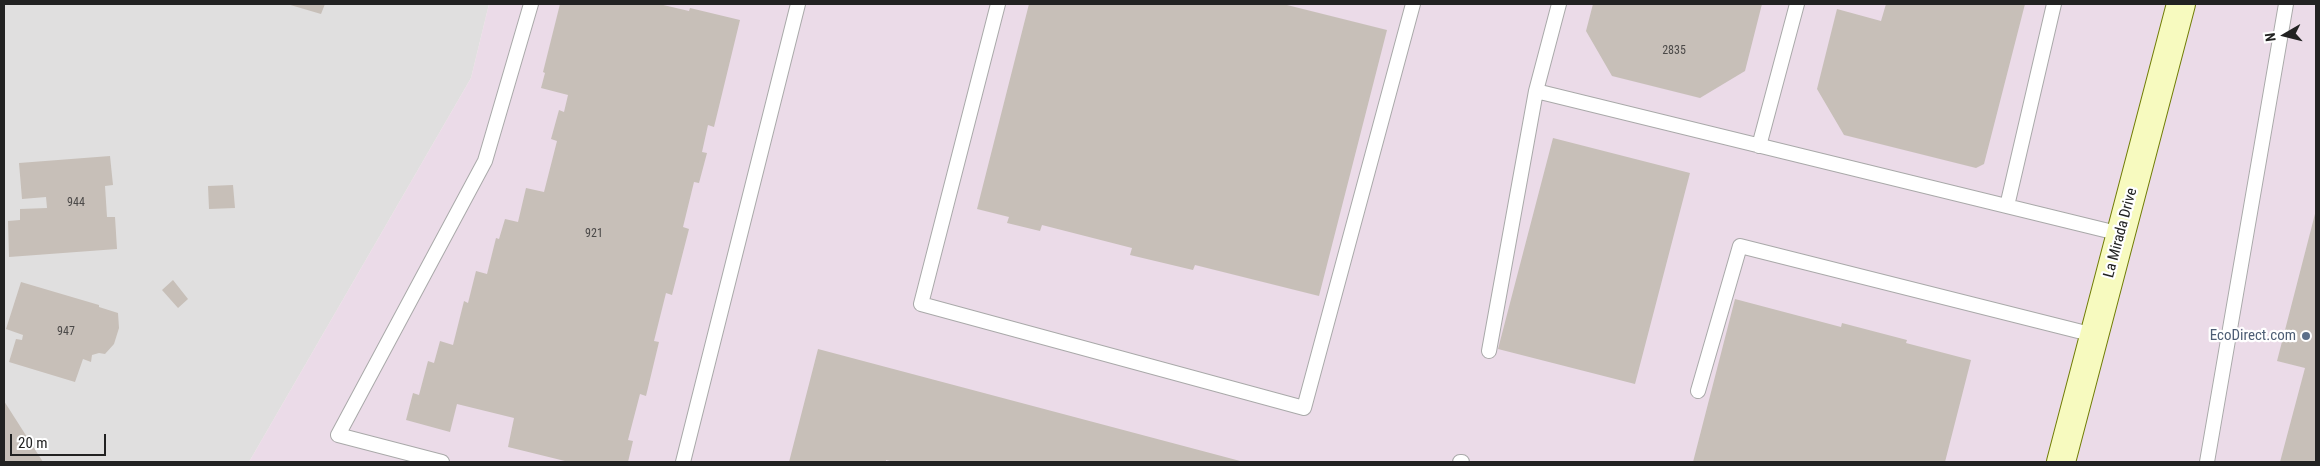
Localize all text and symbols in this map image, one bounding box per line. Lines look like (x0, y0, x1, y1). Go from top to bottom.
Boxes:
north arrow (2260, 10, 2310, 60)
text: N (2262, 32, 2279, 42)
house number: 2835 (1662, 44, 1686, 58)
street label: La Mirada Drive (2100, 186, 2142, 280)
house number: 944 (67, 196, 85, 210)
house number: 921 (585, 227, 603, 241)
house number: 947 (57, 325, 75, 339)
place label: EcoDirect.com (2210, 327, 2296, 345)
marker: EcoDirect.com (2300, 330, 2312, 342)
scale bar (12, 424, 109, 456)
text: 20 m (18, 434, 48, 452)

